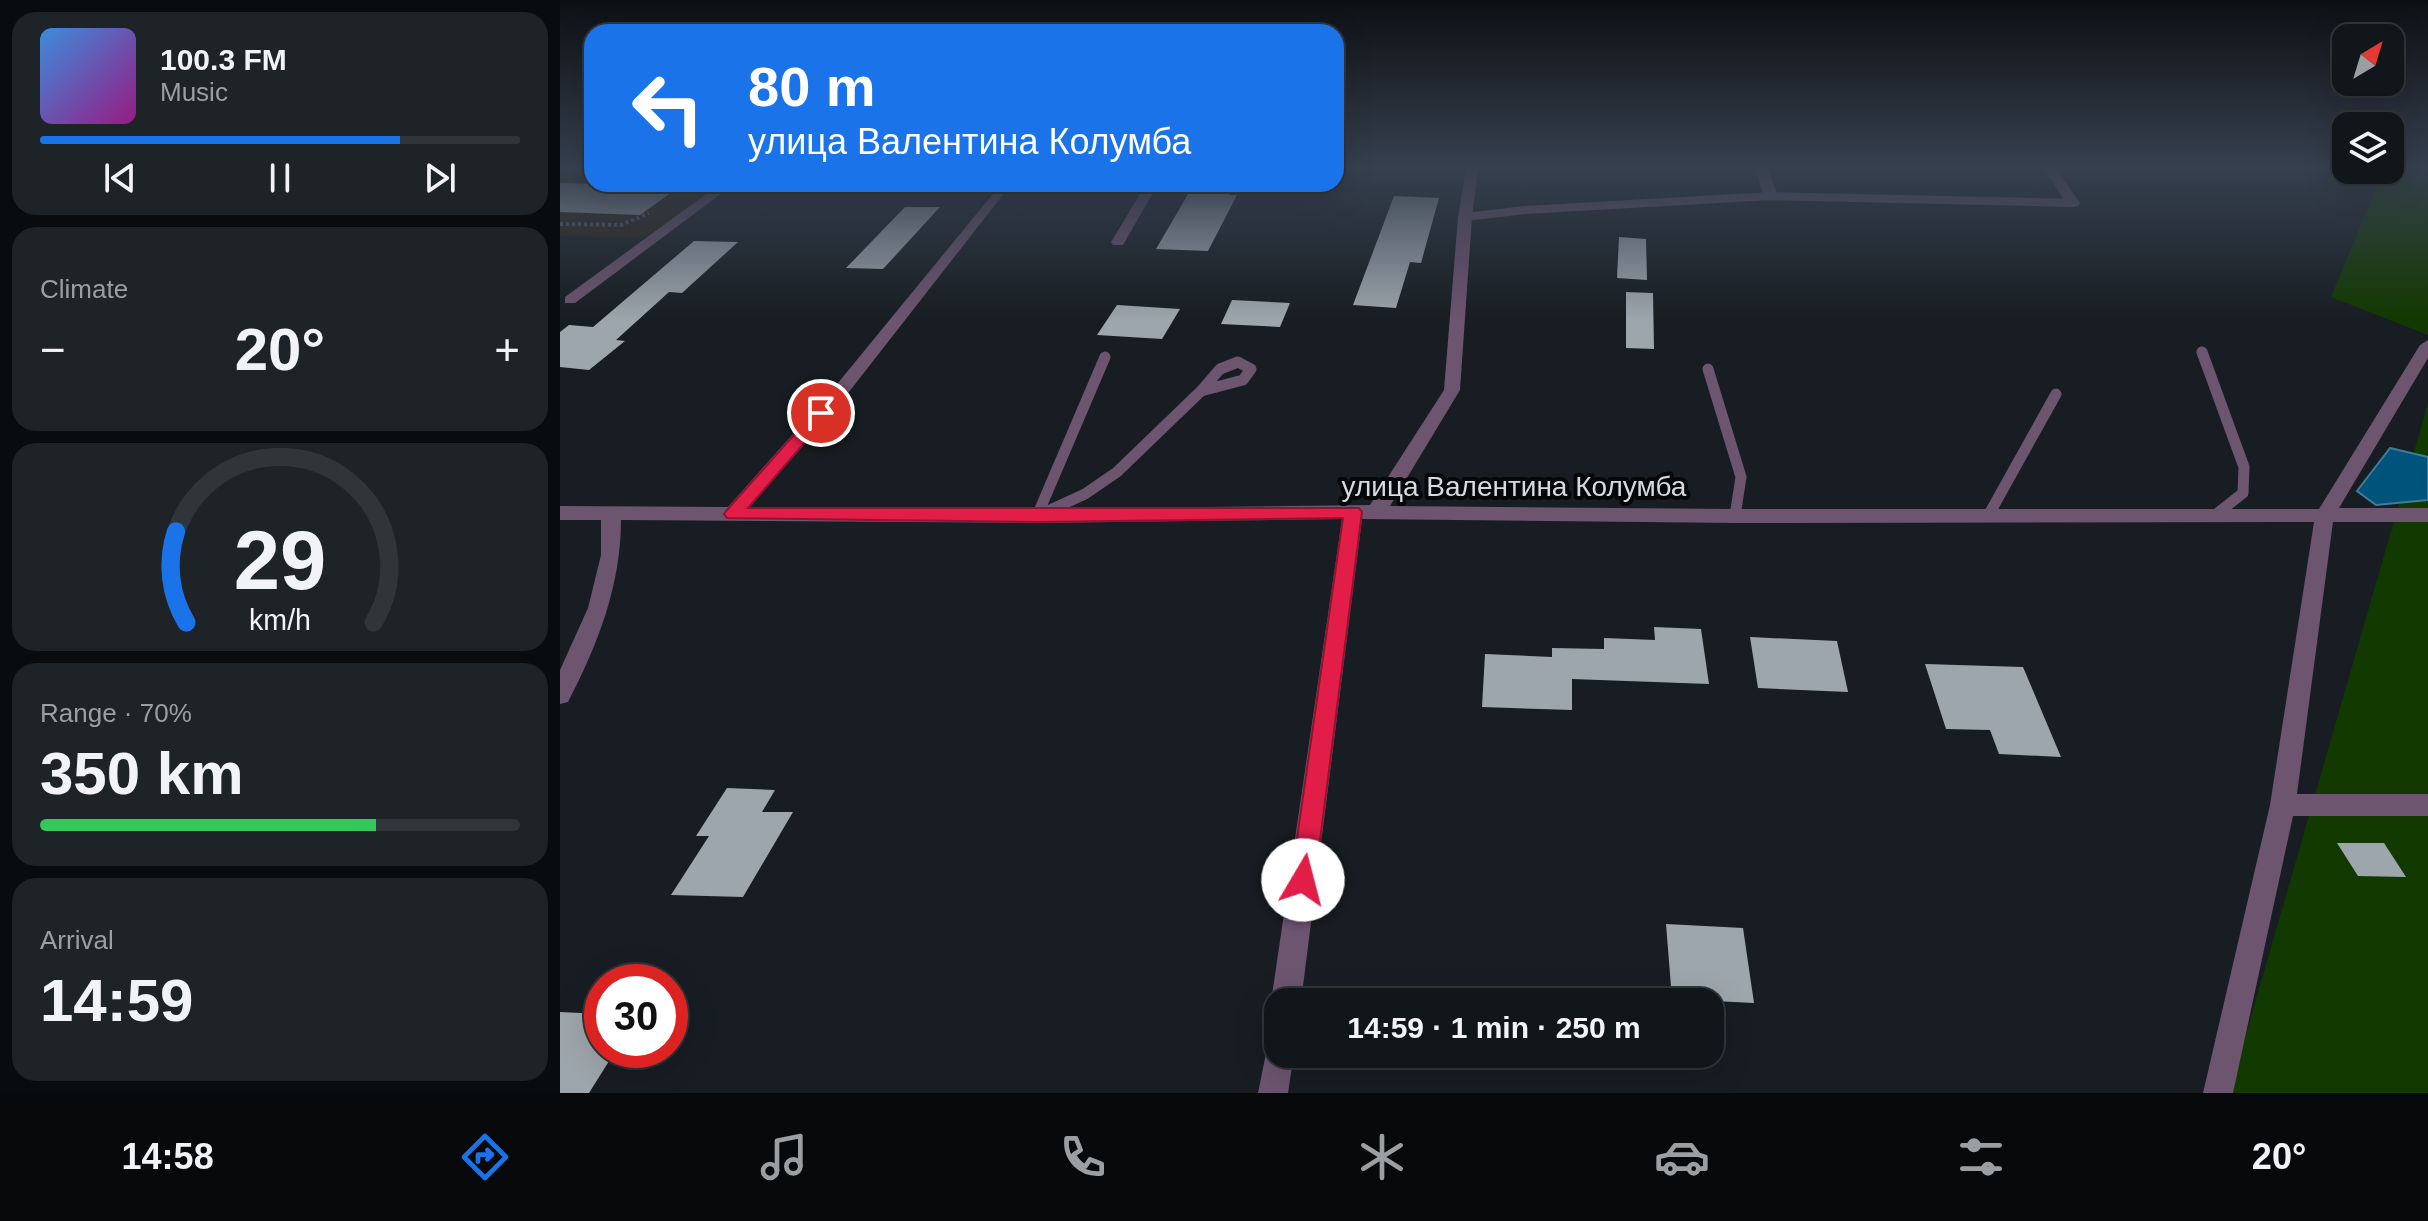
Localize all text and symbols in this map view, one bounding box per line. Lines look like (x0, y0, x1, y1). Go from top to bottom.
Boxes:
north arrow (2332, 24, 2404, 96)
map controls (2332, 24, 2404, 184)
text: 100.3 FM (160, 43, 287, 76)
text: 80 m (748, 55, 876, 118)
icon: left (616, 56, 720, 160)
text: Music (160, 77, 228, 107)
button: layers (2332, 112, 2404, 184)
text: улица Валентина Колумба (748, 121, 1191, 162)
icon: previous (98, 156, 142, 200)
icon: pause (258, 156, 302, 200)
icon: next (418, 156, 462, 200)
text: Climate (40, 274, 128, 304)
text: 20° (235, 316, 325, 383)
text: − (40, 325, 66, 374)
text: + (494, 325, 520, 374)
pin (787, 379, 855, 447)
icon: arrive (799, 391, 843, 435)
street label: улица Валентина Колумба (1342, 471, 1687, 502)
text: 29 (234, 513, 326, 606)
text: km/h (249, 604, 311, 636)
text: Range · 70% (40, 698, 192, 728)
text: 350 km (40, 740, 244, 807)
position arrow (1261, 838, 1345, 922)
text: Arrival (40, 925, 114, 955)
speed limit sign: 30 (584, 964, 688, 1068)
text: 14:59 (40, 967, 193, 1034)
text: 14:59 · 1 min · 250 m (1347, 1011, 1641, 1044)
icon: directions (457, 1129, 513, 1185)
icon: music (756, 1129, 812, 1185)
icon: phone (1055, 1129, 1111, 1185)
icon: climate (1354, 1129, 1410, 1185)
icon: car (1654, 1129, 1710, 1185)
icon: filters (1953, 1129, 2009, 1185)
text: 14:58 (122, 1136, 214, 1177)
text: 20° (2252, 1136, 2306, 1177)

